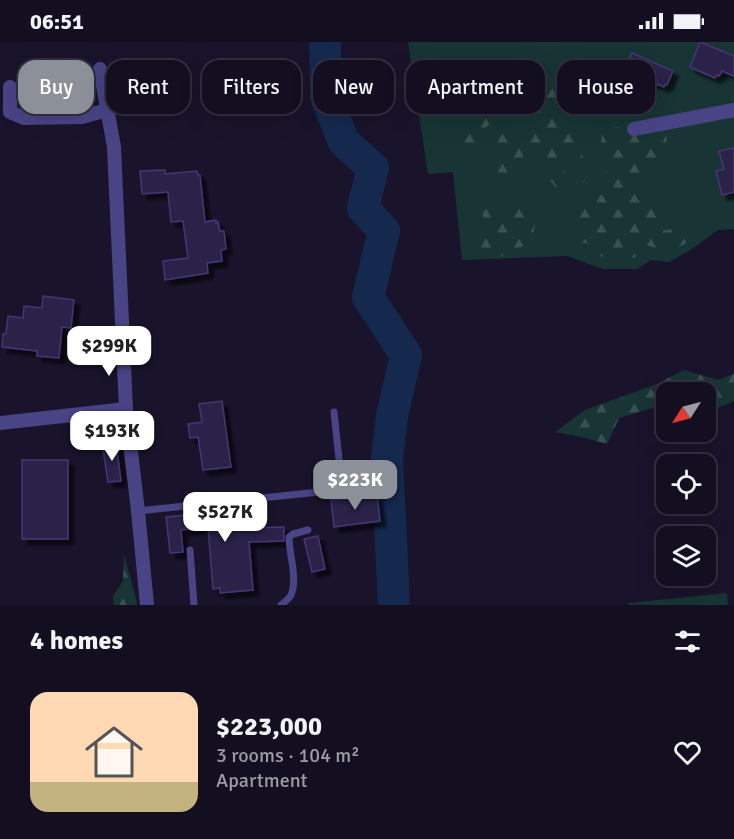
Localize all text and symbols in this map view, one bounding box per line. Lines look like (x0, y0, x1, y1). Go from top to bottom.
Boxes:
text: 06:51 (30, 8, 84, 35)
chip: Buy (18, 60, 94, 114)
chip: Rent (106, 60, 190, 114)
chip: Filters (202, 60, 301, 114)
chip: New (313, 60, 394, 114)
chip: Apartment (406, 60, 545, 114)
chip: House (557, 60, 655, 114)
pin: $299K (67, 326, 151, 377)
text: $299K (81, 333, 137, 358)
north arrow (656, 382, 716, 442)
map controls (656, 382, 716, 586)
pin: $193K (70, 411, 154, 462)
text: $193K (84, 418, 140, 443)
button: locate (656, 454, 716, 514)
pin: $223K (313, 460, 397, 511)
text: $223K (327, 467, 383, 492)
pin: $527K (183, 492, 267, 543)
text: $527K (197, 499, 253, 524)
button: layers (656, 526, 716, 586)
text: 4 homes (30, 625, 123, 657)
icon: filters (671, 625, 704, 658)
text: $223,000 (216, 711, 322, 743)
icon: home (78, 716, 150, 788)
icon: heart (671, 736, 704, 769)
text: 3 rooms · 104 m² (216, 743, 360, 768)
text: Apartment (216, 768, 308, 793)

